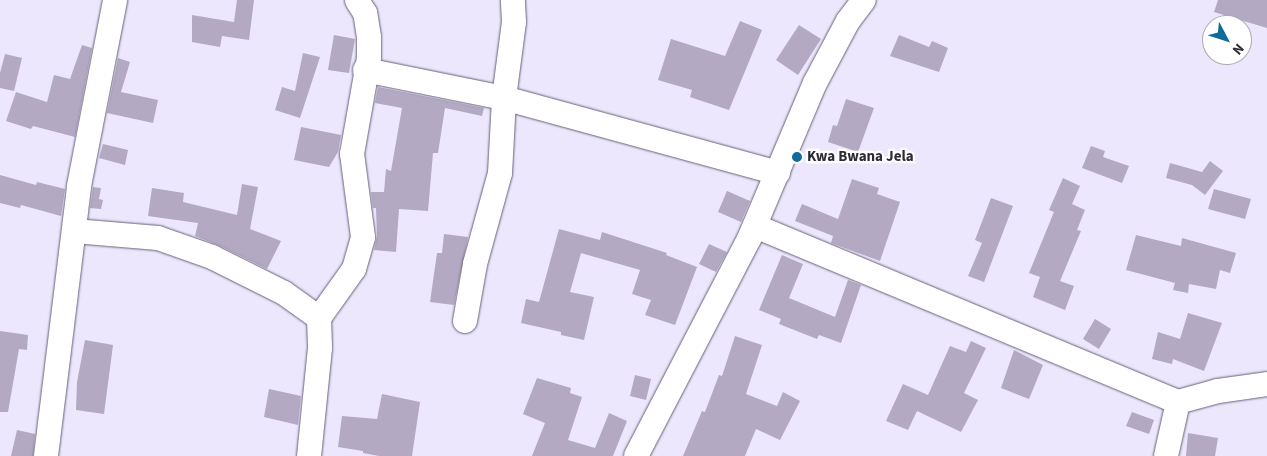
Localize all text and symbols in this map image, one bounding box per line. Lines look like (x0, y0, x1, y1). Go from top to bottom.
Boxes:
north arrow (1202, 15, 1252, 65)
text: N (1227, 39, 1248, 59)
place label: Kwa Bwana Jela (807, 148, 914, 166)
marker: Kwa Bwana Jela (791, 151, 803, 163)

